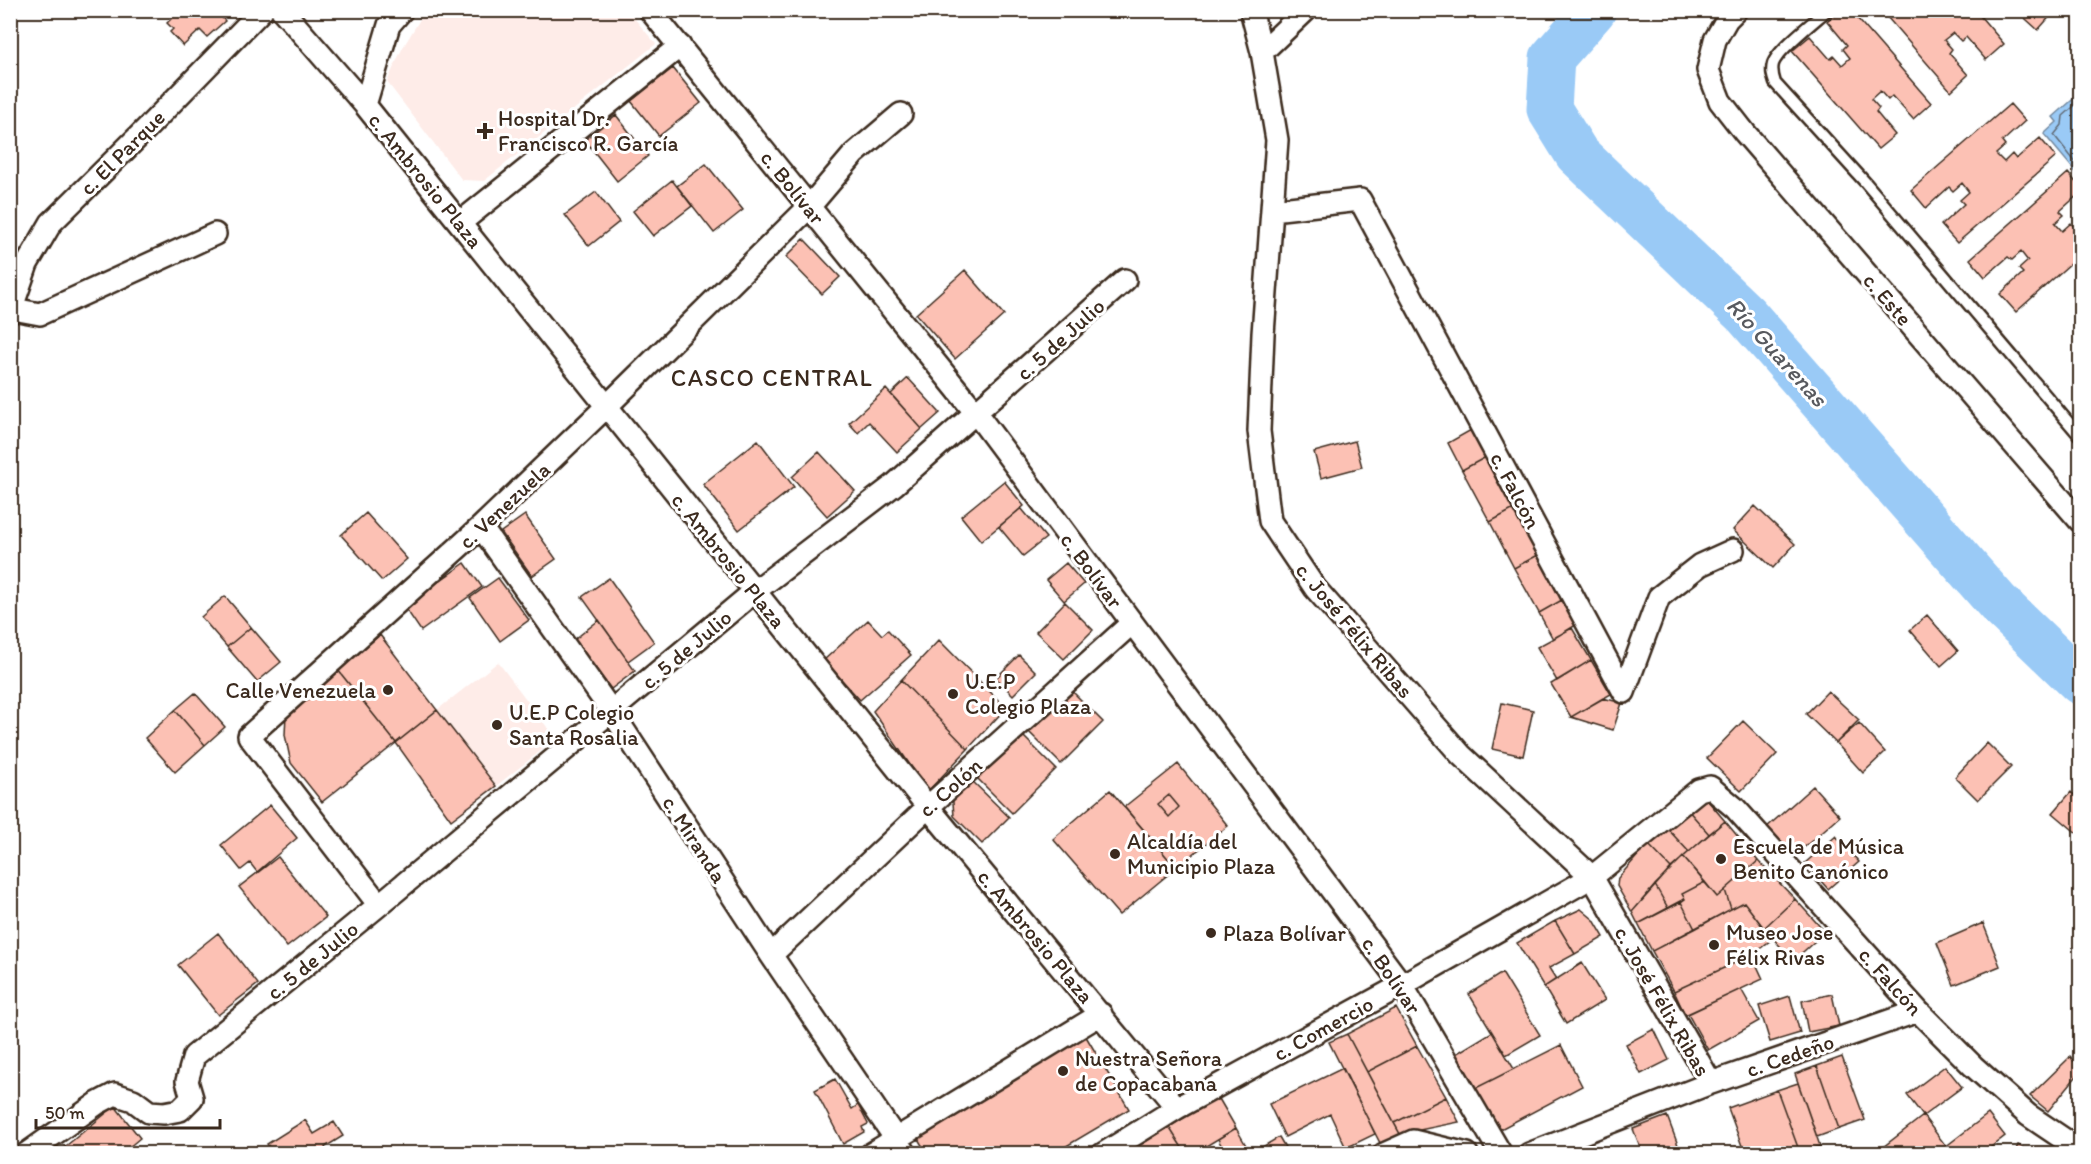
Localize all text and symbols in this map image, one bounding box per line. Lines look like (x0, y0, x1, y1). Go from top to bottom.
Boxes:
street label: c. El Parque (74, 104, 171, 201)
place label: Hospital Dr. Francisco R. García (498, 105, 679, 157)
street label: c. Ambrosio Plaza (363, 107, 489, 254)
marker: Hospital Dr. Francisco R. García (476, 122, 494, 140)
street label: c. Bolívar (755, 145, 831, 230)
street label: c. Este (1857, 267, 1918, 331)
water label: Río Guarenas (1721, 291, 1835, 413)
street label: c. 5 de Julio (1010, 292, 1110, 386)
district label: CASCO CENTRAL (671, 363, 873, 392)
street label: c. Falcón (1484, 447, 1547, 534)
street label: c. Venezuela (453, 456, 556, 555)
street label: c. Ambrosio Plaza (666, 487, 792, 634)
street label: c. Bolívar (1054, 527, 1129, 614)
street label: c. José Félix Ribas (1290, 557, 1419, 704)
street label: c. 5 de Julio (635, 604, 737, 695)
place label: U.E.P Colegio Plaza (965, 668, 1092, 720)
place label: Calle Venezuela (226, 677, 377, 704)
marker: Calle Venezuela (381, 683, 395, 697)
marker: U.E.P Colegio Plaza (946, 687, 960, 701)
place label: U.E.P Colegio Santa Rosalia (509, 699, 639, 751)
marker: U.E.P Colegio Santa Rosalia (490, 718, 504, 732)
street label: c. Colón (913, 752, 988, 823)
street label: c. Miranda (656, 791, 733, 889)
place label: Alcaldía del Municipio Plaza (1127, 828, 1276, 880)
place label: Escuela de Música Benito Canónico (1733, 833, 1905, 885)
marker: Alcaldía del Municipio Plaza (1108, 847, 1122, 861)
marker: Escuela de Música Benito Canónico (1714, 852, 1728, 866)
street label: c. Ambrosio Plaza (972, 864, 1100, 1009)
street label: c. 5 de Julio (261, 915, 364, 1006)
place label: Museo Jose Félix Rivas (1726, 919, 1833, 971)
place label: Plaza Bolívar (1223, 920, 1347, 947)
street label: c. José Félix Ribas (1609, 921, 1717, 1081)
marker: Plaza Bolívar (1204, 926, 1218, 940)
street label: c. Bolívar (1356, 931, 1427, 1019)
marker: Museo Jose Félix Rivas (1707, 938, 1721, 952)
street label: c. Falcón (1853, 941, 1929, 1022)
street label: c. Comercio (1269, 990, 1378, 1067)
street label: c. Cedeño (1743, 1028, 1838, 1083)
place label: Nuestra Señora de Copacabana (1075, 1045, 1223, 1097)
marker: Nuestra Señora de Copacabana (1056, 1064, 1070, 1078)
scale bar (36, 1092, 220, 1130)
text: 50 m (45, 1102, 85, 1124)

